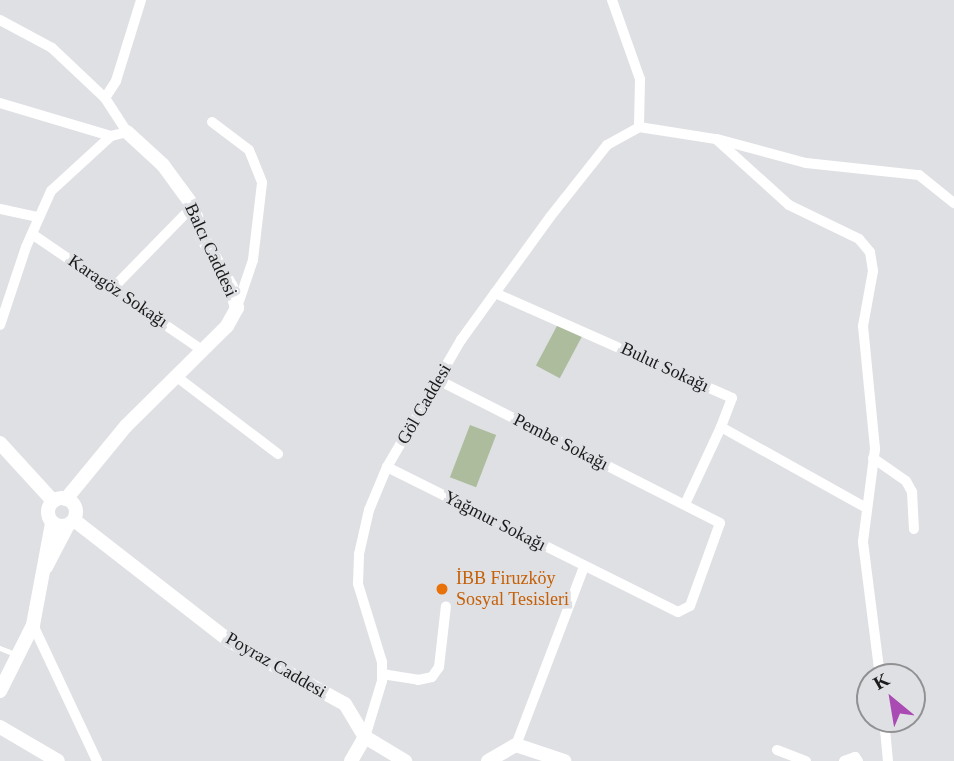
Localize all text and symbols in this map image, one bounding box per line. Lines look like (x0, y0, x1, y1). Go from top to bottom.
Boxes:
street label: Balcı Caddesi (180, 200, 242, 300)
street label: Karagöz Sokağı (64, 250, 172, 332)
street label: Bulut Sokağı (618, 337, 712, 397)
street label: Göl Caddesi (392, 360, 456, 448)
street label: Pembe Sokağı (510, 409, 612, 475)
street label: Yağmur Sokağı (440, 486, 550, 556)
place label: İBB Firuzköy Sosyal Tesisleri (456, 568, 569, 610)
marker: İBB Firuzköy Sosyal Tesisleri (434, 581, 450, 597)
street label: Poyraz Caddesi (222, 628, 330, 702)
north arrow (856, 663, 926, 733)
text: K (870, 668, 893, 694)

